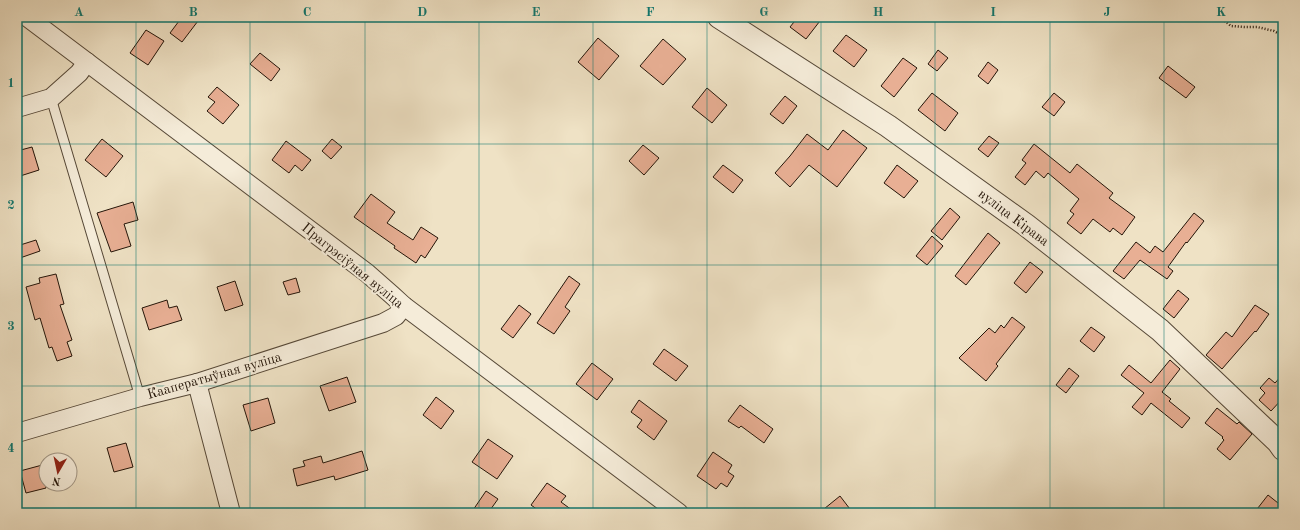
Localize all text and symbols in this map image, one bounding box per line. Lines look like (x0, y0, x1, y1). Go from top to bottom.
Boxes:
text: A (74, 6, 84, 19)
text: B (188, 6, 198, 19)
text: C (303, 6, 311, 19)
text: D (417, 6, 427, 19)
text: E (532, 6, 541, 19)
text: F (646, 6, 655, 19)
text: G (759, 6, 769, 19)
text: H (873, 6, 884, 19)
text: I (990, 6, 996, 19)
text: J (1103, 6, 1111, 19)
text: K (1216, 6, 1226, 19)
text: 1 (7, 77, 15, 90)
street label: вуліца Кірава (975, 187, 1051, 249)
text: 2 (7, 199, 15, 212)
street label: Прагрэсіўная вуліца (299, 220, 406, 311)
text: 3 (7, 320, 15, 333)
street label: Кааператыўная вуліца (145, 350, 283, 402)
text: 4 (7, 442, 15, 455)
north arrow (38, 452, 78, 492)
text: N (51, 474, 62, 486)

